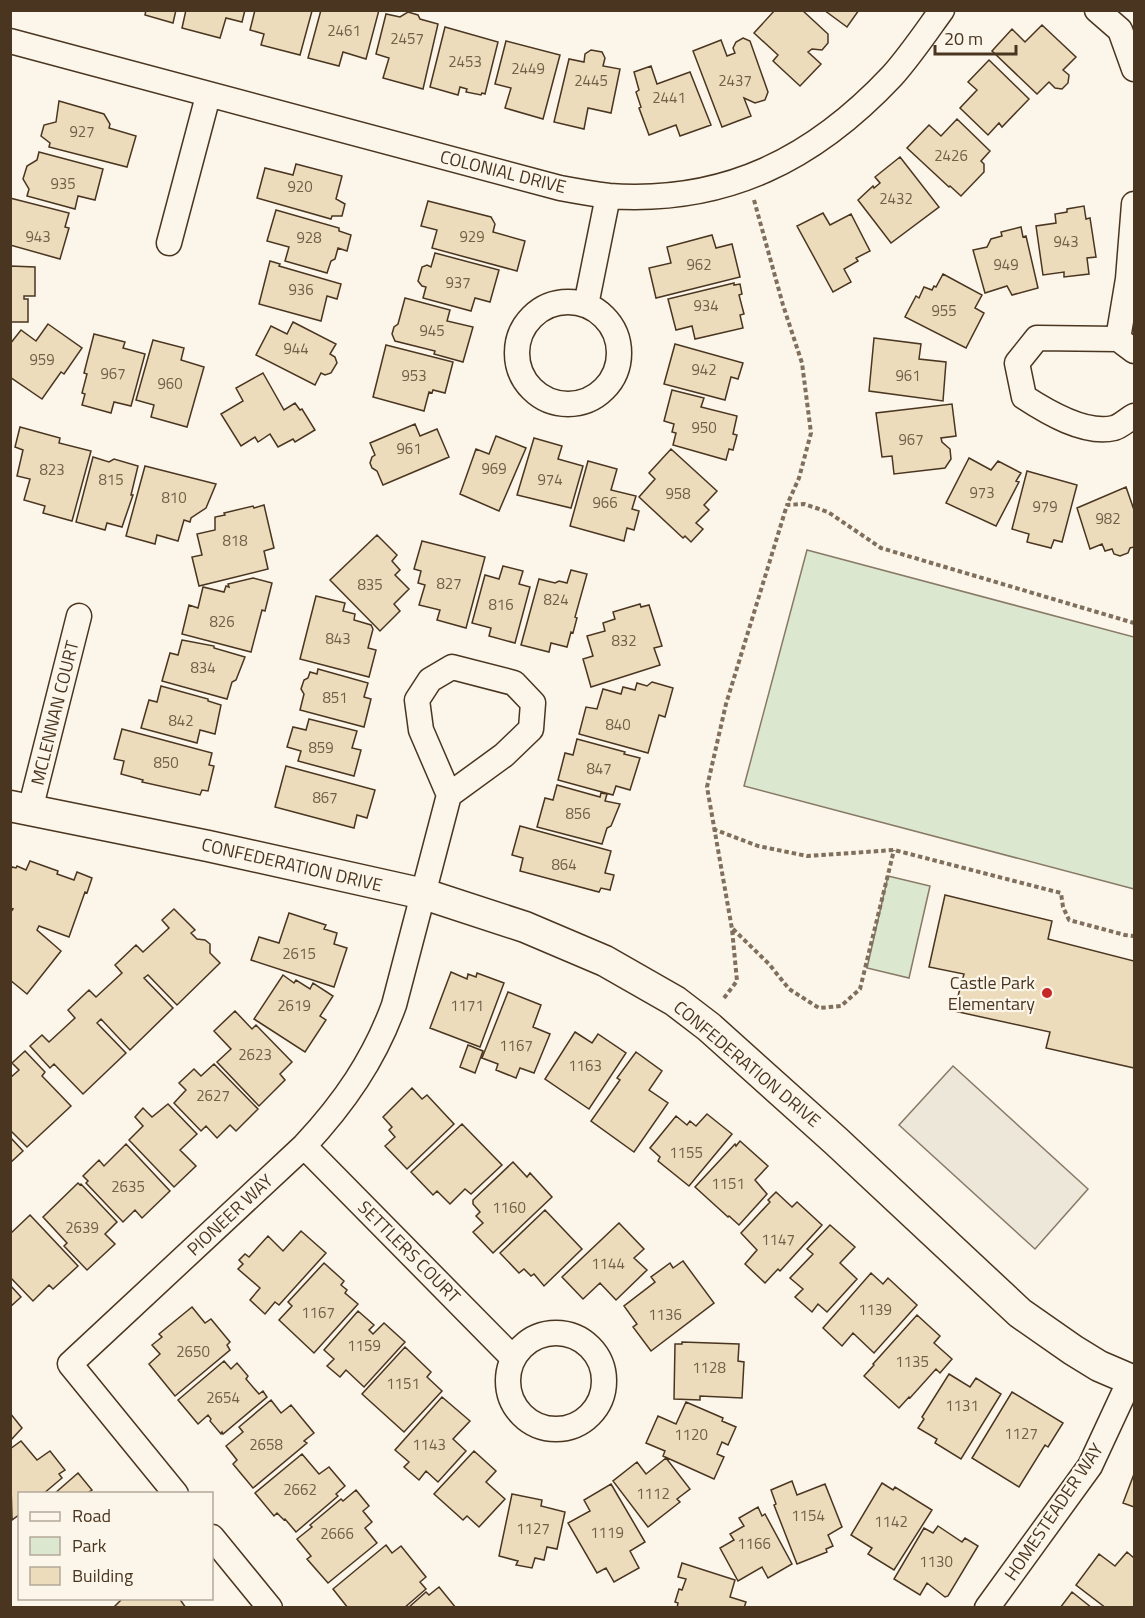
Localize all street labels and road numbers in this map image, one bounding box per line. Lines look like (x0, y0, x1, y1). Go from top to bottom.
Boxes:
street label: COLONIAL DRIVE (437, 143, 569, 200)
street label: MCLENNAN COURT (23, 637, 86, 788)
street label: CONFEDERATION DRIVE (199, 831, 385, 898)
street label: CONFEDERATION DRIVE (668, 994, 827, 1133)
street label: PIONEER WAY (181, 1167, 279, 1262)
street label: SETTLERS COURT (352, 1194, 467, 1309)
street label: HOMESTEADER WAY (997, 1437, 1110, 1586)

